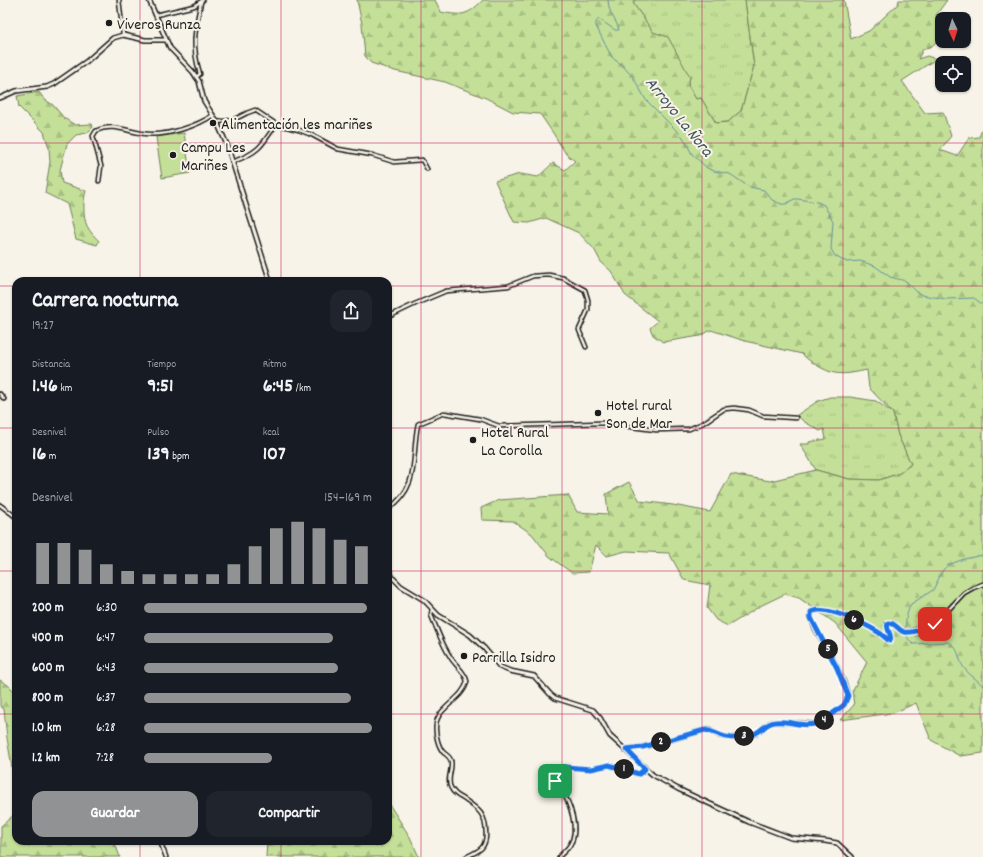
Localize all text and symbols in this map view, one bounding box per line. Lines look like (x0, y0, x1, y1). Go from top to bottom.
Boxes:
north arrow (935, 12, 971, 48)
map controls (935, 12, 971, 92)
place label: Viveros Runza (117, 14, 201, 37)
marker: Viveros Runza (104, 18, 114, 28)
button: locate (935, 56, 971, 92)
water label: Arroyo La Ñora (638, 73, 718, 164)
place label: Alimentación les mariñes (221, 114, 373, 137)
marker: Alimentación les mariñes (208, 118, 218, 128)
place label: Campu Les Mariñes (181, 137, 246, 178)
marker: Campu Les Mariñes (168, 150, 178, 160)
text: Carrera nocturna (32, 286, 178, 317)
button: share (330, 290, 372, 332)
text: 19:27 (32, 317, 54, 336)
text: Distancia (32, 357, 70, 373)
text: Tiempo (147, 357, 176, 373)
text: Ritmo (263, 357, 287, 373)
text: 1.46 (32, 373, 58, 401)
text: 9:51 (147, 373, 173, 401)
text: 6:45 (263, 373, 293, 401)
text: km (58, 381, 72, 397)
text: /km (293, 381, 311, 397)
place label: Hotel rural Son de Mar (606, 395, 672, 436)
marker: Hotel rural Son de Mar (593, 408, 603, 418)
place label: Hotel Rural La Corolla (481, 422, 549, 463)
text: Desnivel (32, 425, 66, 441)
text: Pulso (147, 425, 169, 441)
text: kcal (263, 425, 279, 441)
marker: Hotel Rural La Corolla (468, 435, 478, 445)
text: 16 (32, 441, 46, 469)
text: 139 (147, 441, 170, 469)
text: 107 (263, 441, 286, 469)
text: m (46, 449, 56, 465)
text: bpm (170, 449, 190, 465)
text: Desnivel (32, 489, 73, 508)
text: 154–169 m (324, 489, 372, 508)
text: 200 m (32, 599, 64, 618)
text: 6:30 (96, 599, 117, 618)
pin (918, 607, 952, 641)
pin: 6 (844, 610, 864, 630)
text: 6 (851, 612, 857, 628)
icon: check (924, 613, 946, 635)
text: 400 m (32, 629, 63, 648)
text: 6:47 (96, 629, 115, 648)
pin: 5 (818, 639, 838, 659)
text: 5 (825, 641, 831, 657)
place label: Parrilla Isidro (472, 647, 556, 670)
marker: Parrilla Isidro (459, 651, 469, 661)
text: 600 m (32, 659, 64, 678)
text: 6:43 (96, 659, 116, 678)
text: 800 m (32, 689, 63, 708)
text: 6:37 (96, 689, 115, 708)
pin: 4 (814, 710, 834, 730)
text: 4 (822, 712, 826, 728)
text: 1.0 km (32, 719, 61, 738)
text: 6:28 (96, 719, 115, 738)
pin: 3 (734, 726, 754, 746)
text: 3 (742, 728, 746, 744)
pin: 2 (651, 732, 671, 752)
text: 2 (659, 734, 663, 750)
text: 1.2 km (32, 749, 60, 768)
text: 7:28 (96, 749, 114, 768)
pin: 1 (614, 759, 634, 779)
text: 1 (623, 761, 625, 777)
pin (538, 764, 572, 798)
icon: arrive (544, 770, 566, 792)
button: Guardar (32, 791, 198, 837)
button: Compartir (206, 791, 372, 837)

